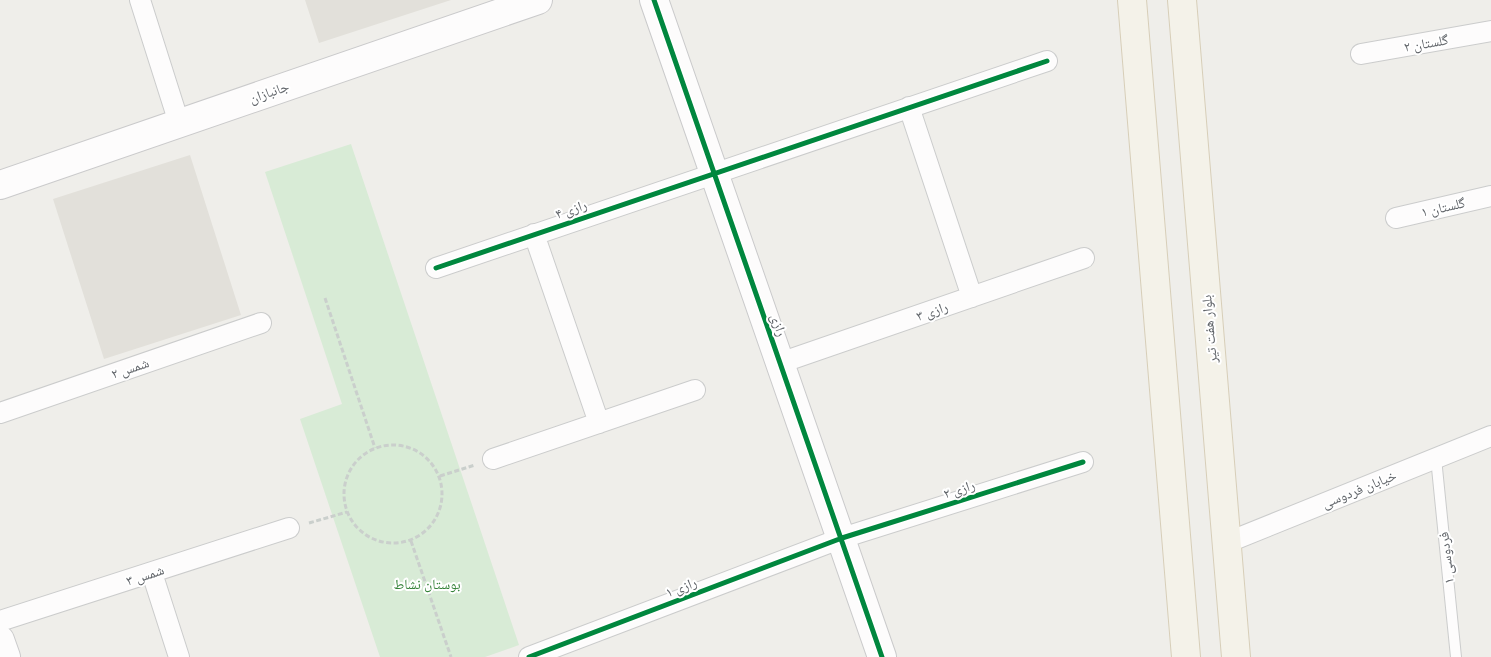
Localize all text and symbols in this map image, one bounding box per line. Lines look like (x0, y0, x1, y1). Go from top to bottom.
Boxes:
street label: گلستان ۲ (1403, 31, 1450, 56)
street label: جانبازان (247, 78, 291, 107)
street label: گلستان ۱ (1419, 194, 1467, 221)
street label: رازی ۴ (553, 196, 589, 223)
street label: بلوار هفت تیر (1198, 294, 1221, 365)
street label: رازی ۳ (914, 298, 950, 325)
street label: رازی (767, 312, 790, 339)
street label: شمس ۲ (109, 354, 151, 383)
street label: خیابان فردوسی (1319, 467, 1399, 512)
street label: رازی ۲ (941, 476, 977, 503)
street label: فردوسی ۱ (1435, 531, 1458, 585)
street label: شمس ۳ (124, 561, 166, 590)
street label: رازی ۱ (663, 574, 699, 601)
park label: بوستان نشاط (393, 576, 461, 593)

